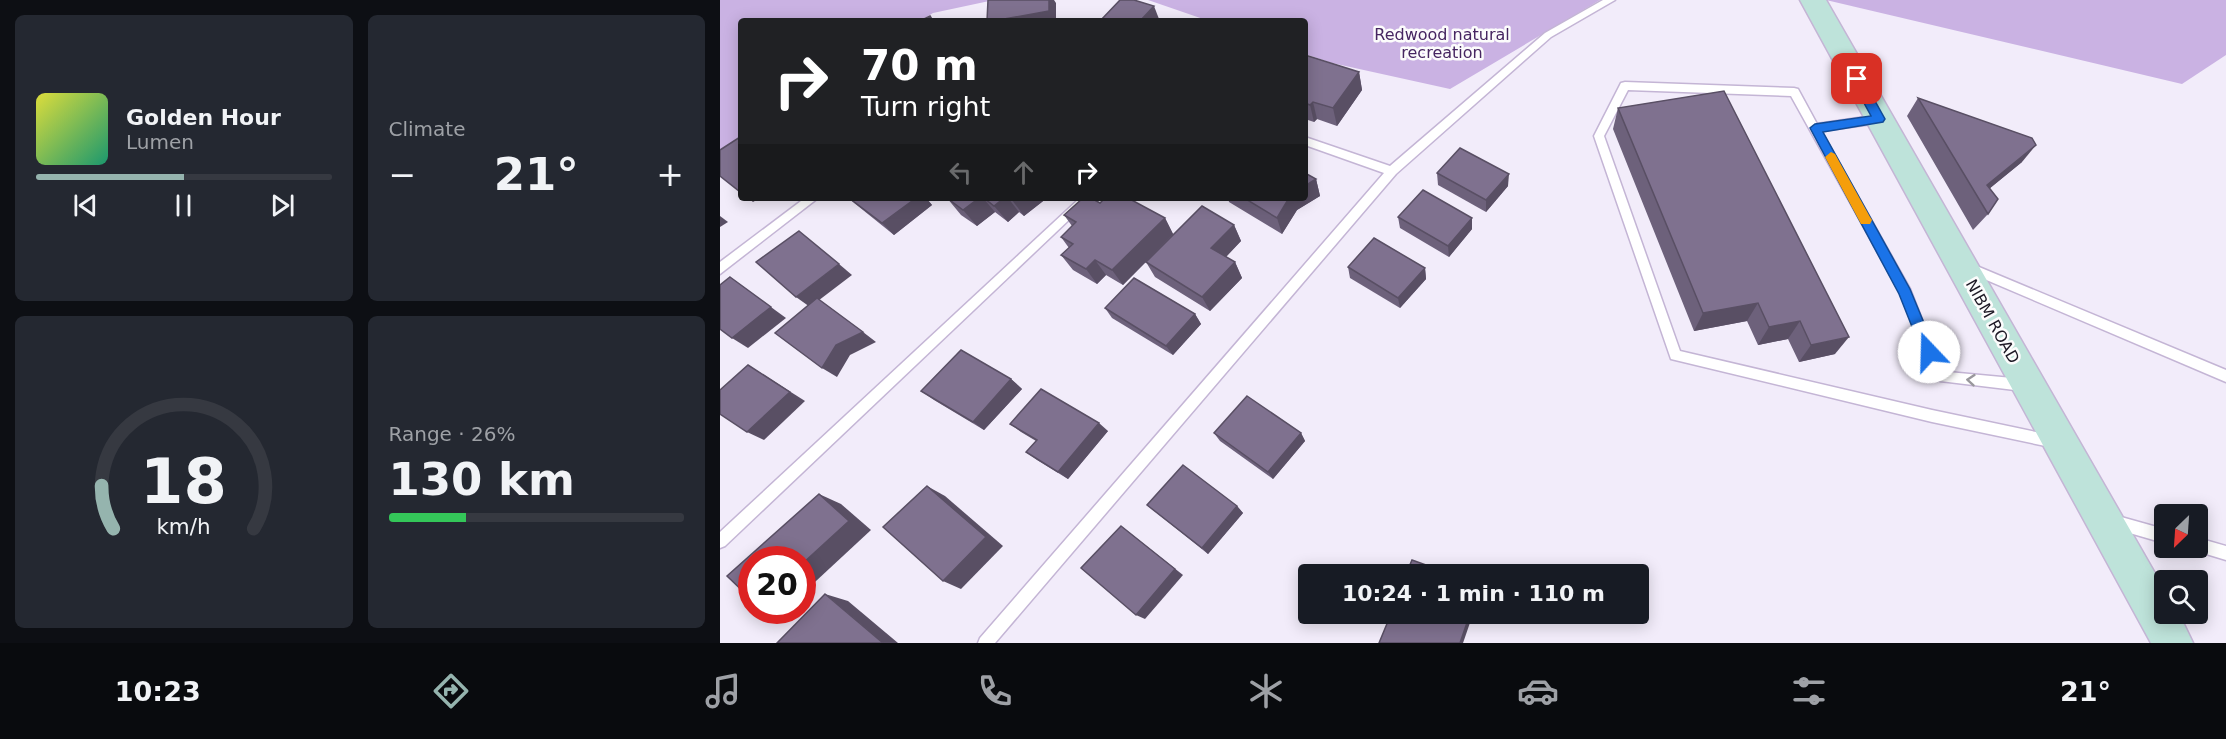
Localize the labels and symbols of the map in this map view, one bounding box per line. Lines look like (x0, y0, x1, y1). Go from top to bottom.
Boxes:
park label: Redwood natural recreation (1374, 25, 1510, 62)
pin (1831, 53, 1882, 104)
street label: NIBM ROAD (1962, 276, 2023, 367)
position arrow (1897, 320, 1961, 384)
one-way arrow (1966, 374, 1975, 387)
north arrow (2154, 504, 2208, 558)
speed limit sign: 20 (738, 546, 816, 624)

